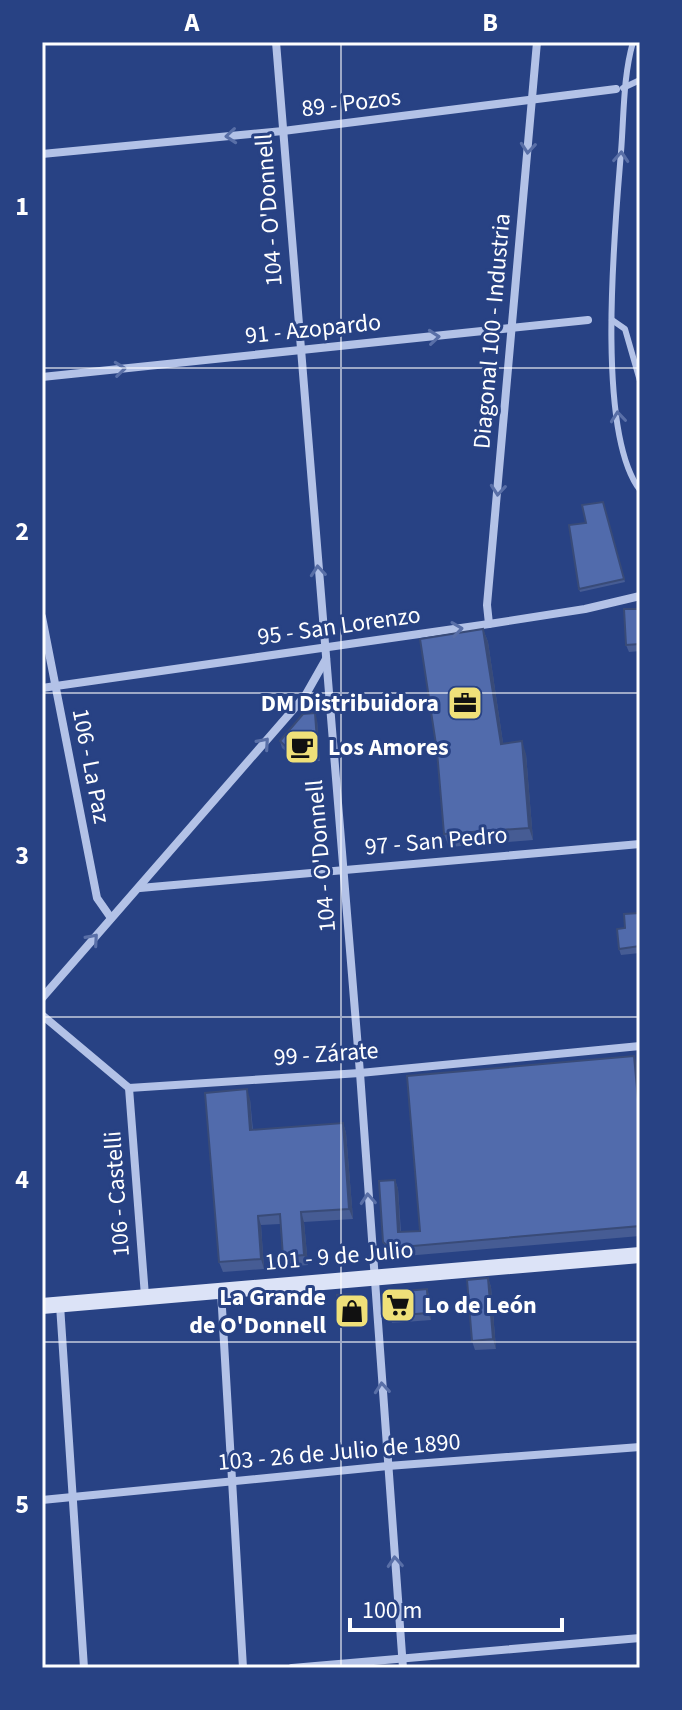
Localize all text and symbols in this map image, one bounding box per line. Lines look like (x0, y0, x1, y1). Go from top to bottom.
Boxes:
text: A (184, 4, 201, 41)
text: B (482, 4, 498, 41)
street label: 89 - Pozos (299, 80, 403, 126)
one-way arrow (224, 127, 237, 144)
street label: 104 - O'Donnell (246, 132, 292, 288)
one-way arrow (519, 142, 536, 155)
one-way arrow (612, 150, 629, 163)
text: 1 (15, 188, 29, 225)
street label: Diagonal 100 - Industria (464, 212, 520, 450)
street label: 91 - Azopardo (243, 304, 383, 354)
one-way arrow (428, 329, 441, 346)
one-way arrow (113, 361, 126, 378)
one-way arrow (609, 410, 626, 423)
one-way arrow (489, 484, 506, 497)
text: 2 (15, 513, 29, 550)
one-way arrow (310, 564, 327, 577)
street label: 95 - San Lorenzo (255, 597, 423, 655)
one-way arrow (451, 621, 464, 638)
office icon: DM Distribuidora (446, 684, 484, 722)
place label: DM Distribuidora (261, 686, 439, 721)
street label: 106 - La Paz (63, 706, 119, 826)
cafe icon: Los Amores (283, 728, 321, 766)
place label: Los Amores (328, 730, 449, 765)
one-way arrow (254, 738, 269, 753)
street label: 104 - O'Donnell (297, 778, 345, 934)
street label: 97 - San Pedro (363, 817, 509, 865)
text: 3 (15, 837, 29, 874)
one-way arrow (83, 934, 98, 948)
street label: 99 - Zárate (273, 1033, 379, 1075)
street label: 106 - Castelli (95, 1130, 139, 1258)
text: 4 (15, 1161, 29, 1198)
one-way arrow (360, 1192, 377, 1205)
street label: 101 - 9 de Julio (263, 1232, 415, 1280)
place label: La Grande de O'Donnell (189, 1280, 326, 1343)
supermarket icon: Lo de León (379, 1286, 417, 1324)
place label: Lo de León (424, 1288, 537, 1323)
shop icon: La Grande de O'Donnell (333, 1292, 371, 1330)
one-way arrow (374, 1381, 391, 1394)
street label: 103 - 26 de Julio de 1890 (216, 1424, 462, 1480)
text: 5 (15, 1486, 29, 1523)
one-way arrow (387, 1555, 404, 1568)
scale bar (350, 1582, 562, 1632)
text: 100 m (362, 1593, 422, 1628)

